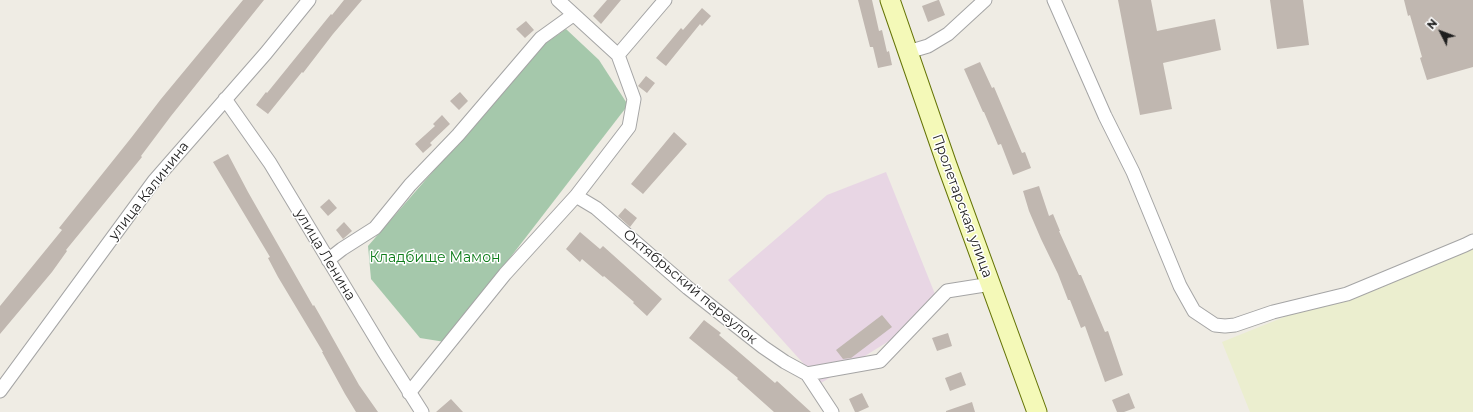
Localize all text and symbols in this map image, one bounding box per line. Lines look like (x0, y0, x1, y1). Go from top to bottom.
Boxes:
north arrow (1421, 12, 1461, 52)
text: N (1424, 16, 1440, 32)
street label: Пролетарская улица (928, 132, 996, 280)
street label: улица Калинина (105, 138, 193, 244)
street label: улица Ленина (291, 206, 359, 304)
street label: Октябрьский переулок (619, 226, 761, 348)
park label: Кладбище Мамон (370, 250, 500, 266)

